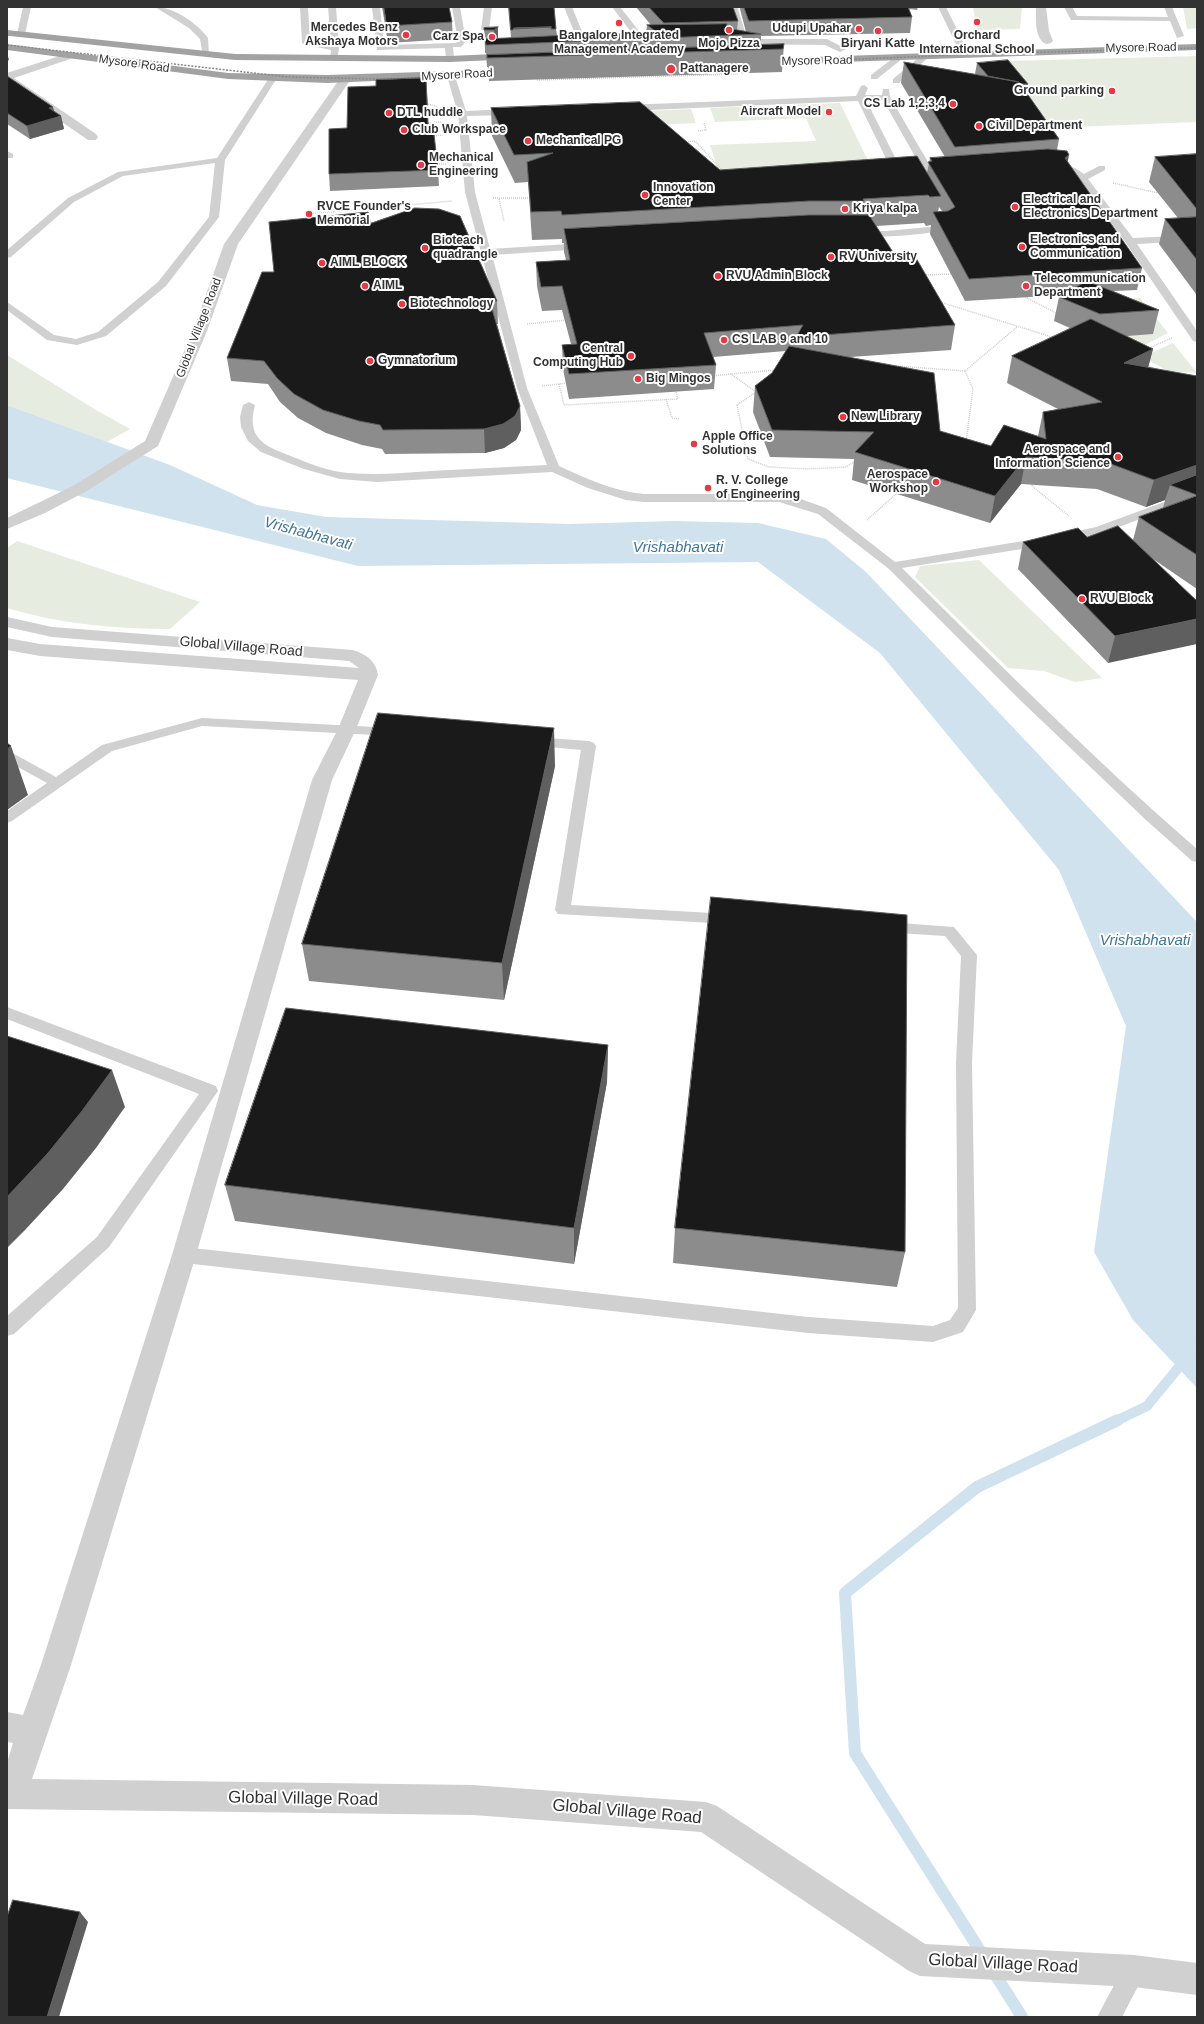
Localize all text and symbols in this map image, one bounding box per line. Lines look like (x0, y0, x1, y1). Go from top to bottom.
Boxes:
marker: Orchard International School (972, 17, 982, 27)
marker: Bangalore Integrated Management Academy (614, 18, 624, 28)
place label: Mercedes Benz Akshaya Motors (305, 21, 398, 49)
place label: Udupi Upahar (772, 22, 851, 36)
marker: Udupi Upahar (854, 24, 864, 34)
marker: Mojo Pizza (724, 25, 734, 35)
marker: Biryani Katte (873, 26, 883, 36)
place label: Bangalore Integrated Management Academy (554, 29, 684, 57)
place label: Orchard International School (919, 29, 1035, 57)
marker: Mercedes Benz Akshaya Motors (401, 30, 411, 40)
place label: Carz Spa (433, 30, 484, 44)
marker: Carz Spa (487, 32, 497, 42)
place label: Mojo Pizza (698, 37, 760, 51)
place label: Biryani Katte (841, 37, 915, 51)
street label: Mysore Road (1105, 40, 1177, 56)
street label: Mysore Road (98, 52, 170, 76)
street label: Mysore Road (781, 53, 853, 69)
place label: Pattanagere (680, 62, 749, 76)
marker: Pattanagere (665, 63, 677, 75)
street label: Mysore Road (421, 66, 493, 84)
place label: Ground parking (1014, 84, 1104, 98)
marker: Ground parking (1107, 86, 1117, 96)
place label: CS Lab 1,2,3,4 (864, 97, 945, 111)
marker: CS Lab 1,2,3,4 (948, 99, 958, 109)
place label: Aircraft Model (740, 105, 821, 119)
place label: DTL huddle (397, 106, 463, 120)
marker: Aircraft Model (824, 107, 834, 117)
marker: DTL huddle (384, 108, 394, 118)
place label: Civil Department (987, 119, 1082, 133)
marker: Civil Department (974, 121, 984, 131)
place label: Club Workspace (412, 123, 506, 137)
marker: Club Workspace (399, 125, 409, 135)
place label: Mechanical PG (536, 134, 621, 148)
marker: Mechanical PG (523, 136, 533, 146)
place label: Mechanical Engineering (429, 151, 498, 179)
marker: Mechanical Engineering (416, 160, 426, 170)
place label: Innovation Center (653, 181, 714, 209)
marker: Innovation Center (640, 190, 650, 200)
place label: Electrical and Electronics Department (1023, 193, 1158, 221)
place label: RVCE Founder's Memorial (317, 200, 411, 228)
place label: Kriya kalpa (853, 202, 917, 216)
marker: Electrical and Electronics Department (1010, 202, 1020, 212)
marker: Kriya kalpa (840, 204, 850, 214)
marker: RVCE Founder's Memorial (304, 209, 314, 219)
place label: Electronics and Communication (1030, 233, 1121, 261)
place label: Bioteach quadrangle (433, 234, 498, 262)
marker: Electronics and Communication (1017, 242, 1027, 252)
marker: Bioteach quadrangle (420, 243, 430, 253)
place label: RV University (839, 250, 917, 264)
marker: RV University (826, 252, 836, 262)
place label: AIML BLOCK (330, 256, 405, 270)
marker: AIML BLOCK (317, 258, 327, 268)
place label: RVU Admin Block (726, 269, 828, 283)
marker: RVU Admin Block (713, 271, 723, 281)
place label: Telecommunication Department (1034, 272, 1146, 300)
street label: Global Village Road (173, 276, 225, 380)
place label: AIML (373, 279, 402, 293)
marker: AIML (360, 281, 370, 291)
marker: Telecommunication Department (1021, 281, 1031, 291)
place label: Biotechnology (410, 297, 493, 311)
marker: Biotechnology (397, 299, 407, 309)
place label: CS LAB 9 and 10 (732, 333, 828, 347)
marker: CS LAB 9 and 10 (719, 335, 729, 345)
place label: Central Computing Hub (533, 342, 623, 370)
marker: Central Computing Hub (626, 351, 636, 361)
place label: Gymnatorium (378, 354, 456, 368)
marker: Gymnatorium (365, 356, 375, 366)
place label: Big Mingos (646, 372, 711, 386)
marker: Big Mingos (633, 374, 643, 384)
place label: New Library (851, 410, 920, 424)
marker: New Library (838, 412, 848, 422)
place label: Apple Office Solutions (702, 430, 773, 458)
marker: Apple Office Solutions (689, 439, 699, 449)
place label: Aerospace and Information Science (995, 443, 1110, 471)
marker: Aerospace and Information Science (1113, 452, 1123, 462)
place label: Aerospace Workshop (867, 468, 928, 496)
place label: R. V. College of Engineering (716, 474, 800, 502)
marker: Aerospace Workshop (931, 477, 941, 487)
marker: R. V. College of Engineering (703, 483, 713, 493)
water label: Vrishabhavati (262, 514, 354, 554)
water label: Vrishabhavati (633, 539, 723, 557)
place label: RVU Block (1090, 592, 1151, 606)
marker: RVU Block (1077, 594, 1087, 604)
street label: Global Village Road (179, 633, 303, 661)
water label: Vrishabhavati (1100, 932, 1190, 950)
street label: Global Village Road (228, 1787, 378, 1811)
street label: Global Village Road (551, 1795, 703, 1829)
street label: Global Village Road (928, 1950, 1078, 1978)

